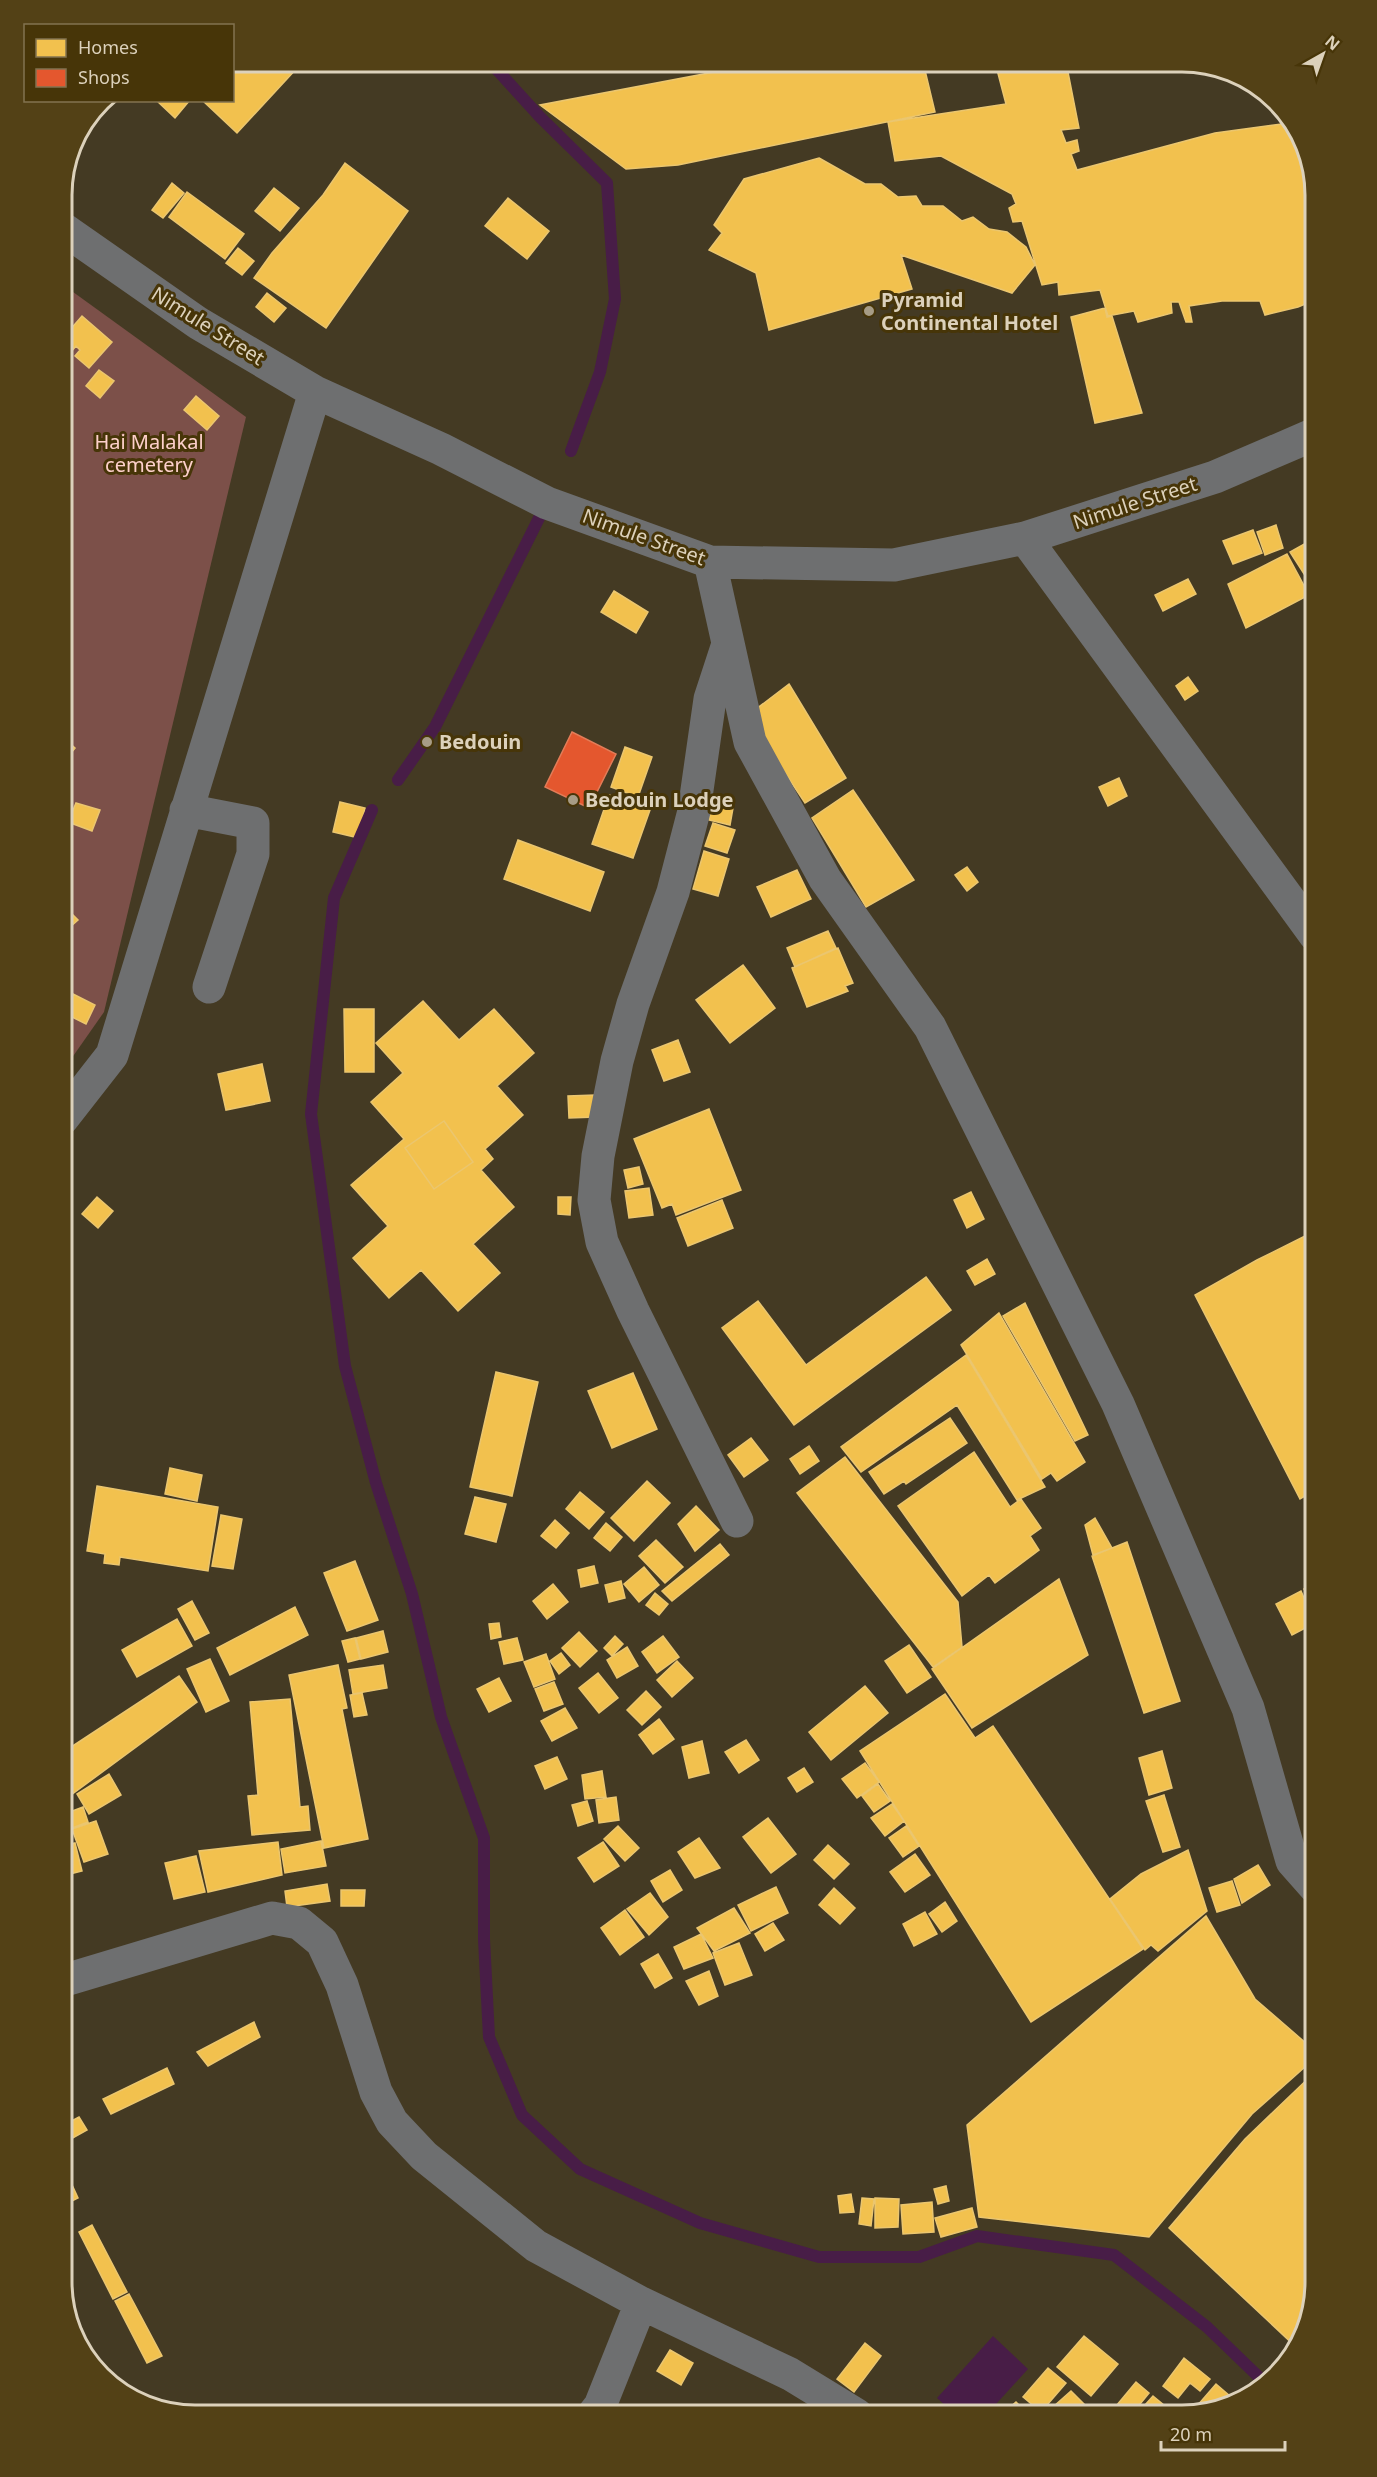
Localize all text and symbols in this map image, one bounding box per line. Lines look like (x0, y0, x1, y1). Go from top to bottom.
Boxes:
legend (24, 24, 234, 102)
north arrow (1293, 24, 1353, 84)
text: N (1321, 30, 1345, 55)
text: Homes (78, 35, 138, 59)
text: Shops (78, 65, 130, 89)
street label: Nimule Street (146, 280, 270, 371)
place label: Pyramid Continental Hotel (881, 286, 1058, 336)
marker: Pyramid Continental Hotel (862, 304, 876, 318)
park label: Hai Malakal cemetery (94, 428, 204, 478)
street label: Nimule Street (1069, 470, 1200, 535)
street label: Nimule Street (579, 502, 709, 571)
place label: Bedouin (439, 728, 521, 755)
marker: Bedouin (420, 735, 434, 749)
place label: Bedouin Lodge (585, 786, 734, 813)
marker: Bedouin Lodge (566, 793, 580, 807)
scale bar (1161, 2414, 1286, 2452)
text: 20 m (1170, 2422, 1212, 2446)

